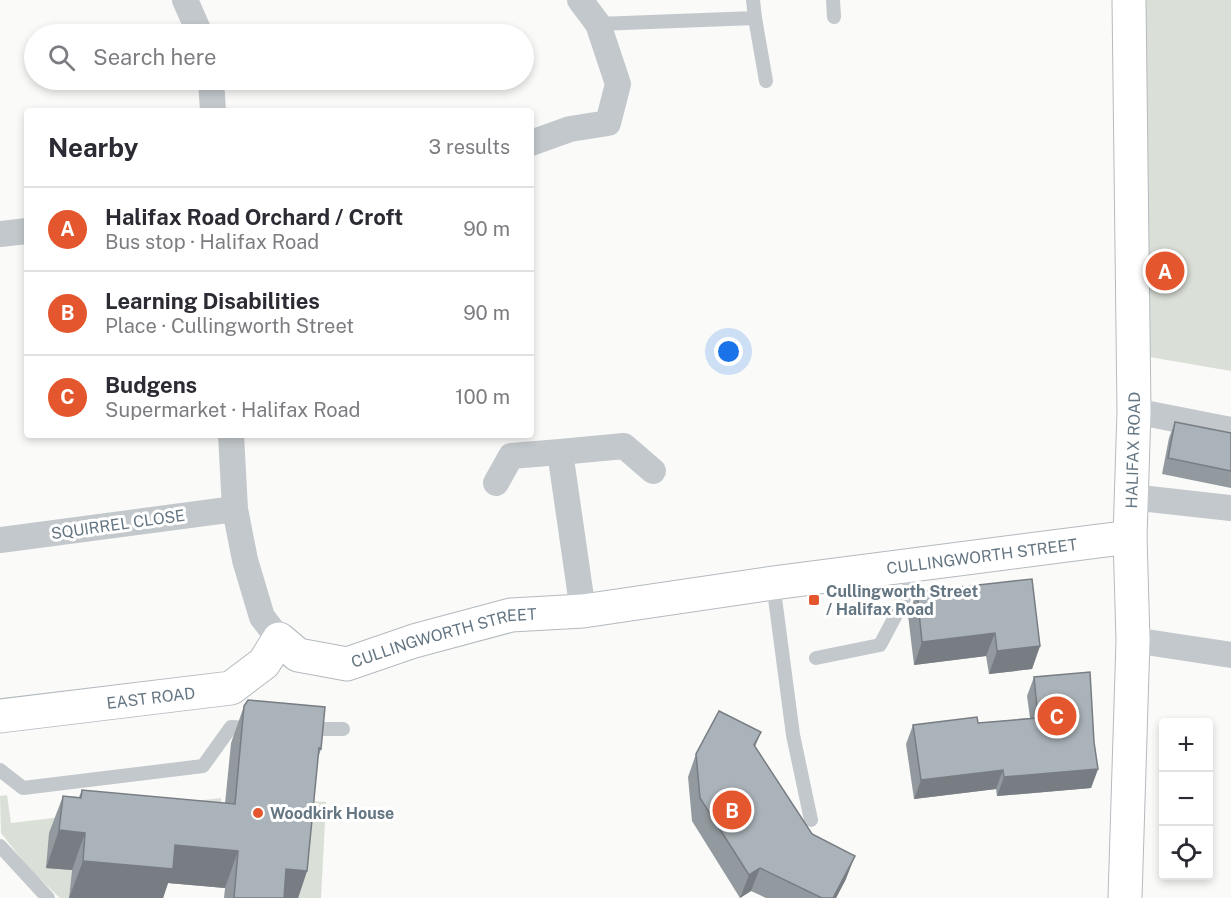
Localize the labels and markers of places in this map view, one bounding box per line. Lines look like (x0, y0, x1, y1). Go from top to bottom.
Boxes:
pin: A (1146, 248, 1184, 294)
place label: Cullingworth Street / Halifax Road (826, 582, 978, 619)
marker: Cullingworth Street / Halifax Road (807, 593, 821, 607)
pin: C (1038, 694, 1076, 738)
pin: B (712, 788, 752, 832)
place label: Woodkirk House (270, 804, 394, 823)
marker: Woodkirk House (251, 806, 265, 820)

